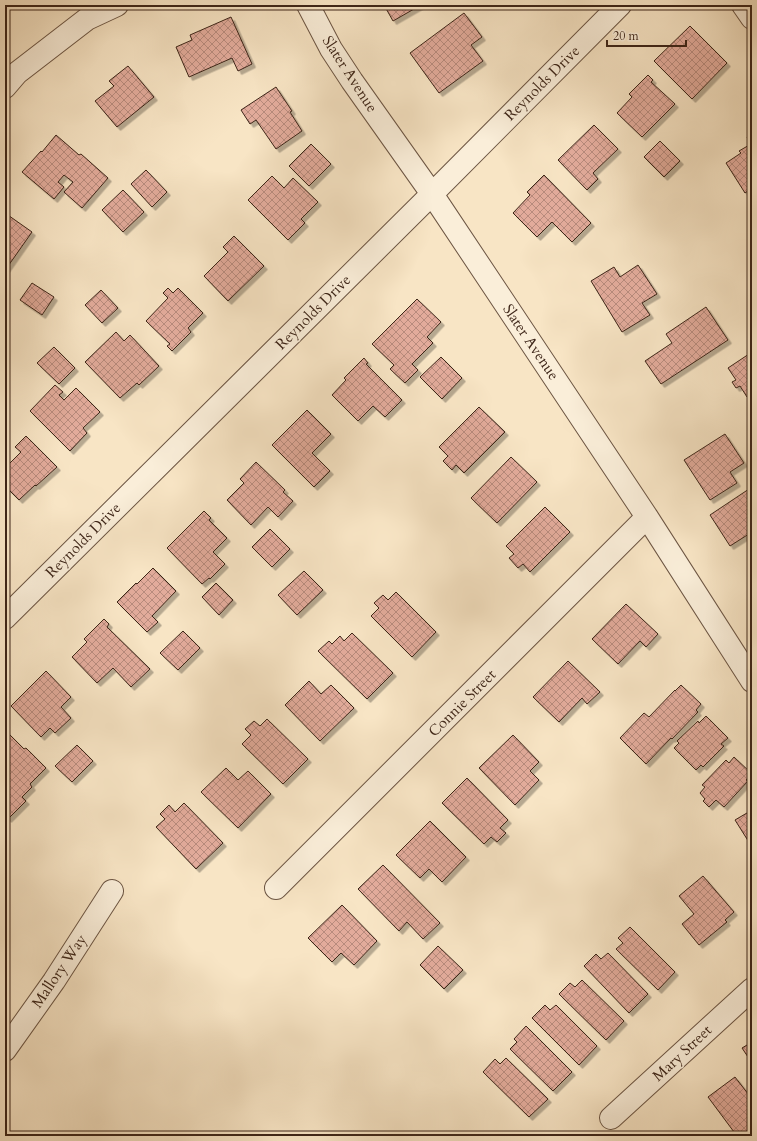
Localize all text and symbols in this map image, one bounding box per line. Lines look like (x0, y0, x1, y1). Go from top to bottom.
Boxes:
scale bar (607, 22, 686, 48)
text: 20 m (613, 28, 640, 44)
street label: Slater Avenue (318, 32, 382, 116)
street label: Reynolds Drive (500, 41, 584, 125)
street label: Reynolds Drive (271, 270, 355, 354)
street label: Slater Avenue (498, 300, 564, 384)
street label: Reynolds Drive (41, 498, 125, 582)
street label: Connie Street (424, 665, 500, 741)
street label: Mallory Way (27, 930, 91, 1012)
street label: Mary Street (648, 1020, 716, 1086)

